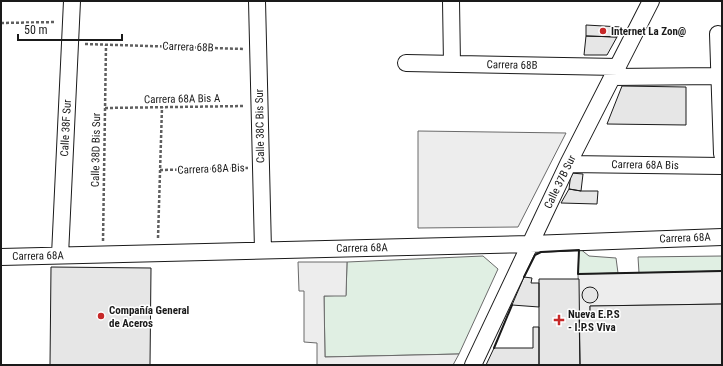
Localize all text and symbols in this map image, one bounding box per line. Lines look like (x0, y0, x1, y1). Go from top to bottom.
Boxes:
scale bar (18, 16, 122, 42)
text: 50 m (24, 23, 48, 37)
place label: Internet La Zon@ (611, 25, 686, 38)
marker: Internet La Zon@ (598, 26, 608, 36)
street label: Carrera 68B (162, 40, 214, 54)
street label: Carrera 68B (486, 58, 538, 72)
street label: Calle 38C Bis Sur (253, 88, 267, 163)
street label: Carrera 68A Bis A (144, 92, 221, 106)
street label: Calle 38F Sur (58, 98, 74, 157)
street label: Calle 38D Bis Sur (89, 112, 103, 187)
street label: Calle 37B Sur (541, 153, 579, 211)
street label: Carrera 68A Bis (611, 158, 679, 172)
street label: Carrera 68A Bis (177, 161, 245, 177)
street label: Carrera 68A (659, 231, 712, 245)
street label: Carrera 68A (336, 241, 388, 255)
street label: Carrera 68A (12, 249, 64, 263)
place label: Compañía General de Aceros (109, 304, 190, 330)
place label: Nueva E.P.S - I.P.S Viva (568, 308, 620, 334)
marker: Compañía General de Aceros (96, 311, 106, 321)
marker: Nueva E.P.S - I.P.S Viva (553, 314, 565, 326)

